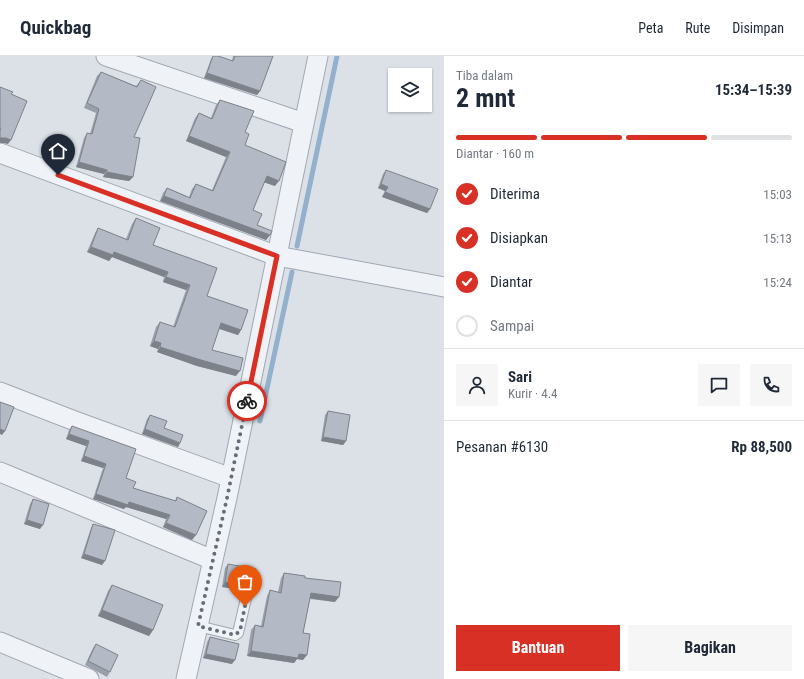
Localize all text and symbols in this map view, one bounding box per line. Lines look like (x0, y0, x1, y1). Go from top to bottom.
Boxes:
text: Quickbag (20, 16, 91, 39)
text: Peta (638, 20, 663, 36)
text: Rute (685, 20, 710, 36)
text: Disimpan (732, 20, 784, 36)
map controls (388, 68, 432, 112)
button: layers (388, 68, 432, 112)
text: Tiba dalam (456, 68, 513, 83)
text: 15:34–15:39 (715, 81, 792, 99)
text: 2 mnt (456, 83, 515, 113)
pin (41, 134, 75, 175)
icon: home (47, 140, 69, 162)
text: Diantar · 160 m (456, 146, 534, 161)
icon: check (456, 183, 478, 205)
text: Diterima (490, 185, 540, 203)
text: 15:03 (763, 187, 792, 202)
icon: check (456, 227, 478, 249)
text: Disiapkan (490, 229, 548, 247)
text: 15:13 (763, 231, 792, 246)
icon: check (456, 271, 478, 293)
text: Diantar (490, 273, 533, 291)
text: 15:24 (763, 275, 792, 290)
text: Sampai (490, 317, 534, 335)
button: person (456, 364, 498, 406)
button: chat (698, 364, 740, 406)
button: phone (750, 364, 792, 406)
text: Sari (508, 368, 532, 386)
courier (227, 381, 267, 421)
text: Kurir · 4.4 (508, 386, 558, 401)
icon: bike (236, 390, 258, 412)
text: Pesanan #6130 (456, 438, 548, 456)
text: Rp 88,500 (731, 438, 792, 456)
pin (228, 565, 262, 606)
icon: bag (234, 571, 256, 593)
button: Bantuan (456, 625, 620, 671)
button: Bagikan (628, 625, 792, 671)

